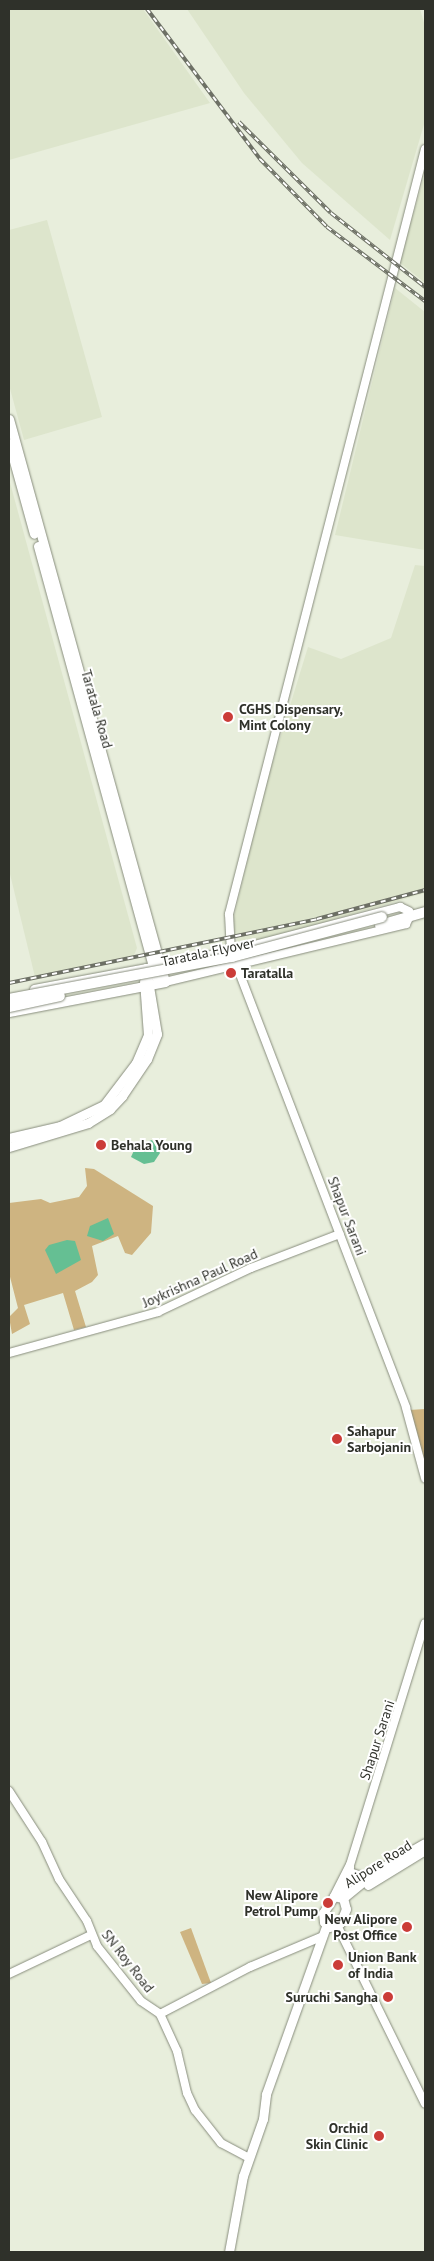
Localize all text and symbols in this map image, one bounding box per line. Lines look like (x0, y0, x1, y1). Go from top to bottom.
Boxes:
street label: Taratala Road (78, 668, 116, 750)
place label: CGHS Dispensary, Mint Colony (239, 701, 343, 734)
marker: CGHS Dispensary, Mint Colony (221, 710, 235, 724)
street label: Taratala Flyover (160, 934, 256, 970)
place label: Taratalla (241, 965, 293, 981)
marker: Taratalla (225, 967, 237, 979)
place label: Behala Young (111, 1137, 193, 1153)
marker: Behala Young (95, 1139, 107, 1151)
street label: Shapur Sarani (324, 1174, 370, 1258)
street label: Joykrishna Paul Road (140, 1245, 260, 1311)
place label: Sahapur Sarbojanin (347, 1423, 411, 1455)
marker: Sahapur Sarbojanin (331, 1433, 343, 1445)
street label: Shapur Sarani (356, 1698, 398, 1782)
street label: Alipore Road (341, 1837, 415, 1891)
place label: New Alipore Petrol Pump (244, 1887, 318, 1920)
marker: New Alipore Petrol Pump (322, 1897, 334, 1909)
place label: New Alipore Post Office (324, 1911, 397, 1944)
marker: New Alipore Post Office (401, 1921, 413, 1933)
street label: SN Roy Road (98, 1926, 158, 1996)
place label: Union Bank of India (348, 1949, 417, 1981)
marker: Union Bank of India (332, 1959, 344, 1971)
place label: Suruchi Sangha (286, 1989, 378, 2005)
marker: Suruchi Sangha (382, 1991, 394, 2003)
place label: Orchid Skin Clinic (306, 2120, 368, 2152)
marker: Orchid Skin Clinic (372, 2129, 386, 2143)

